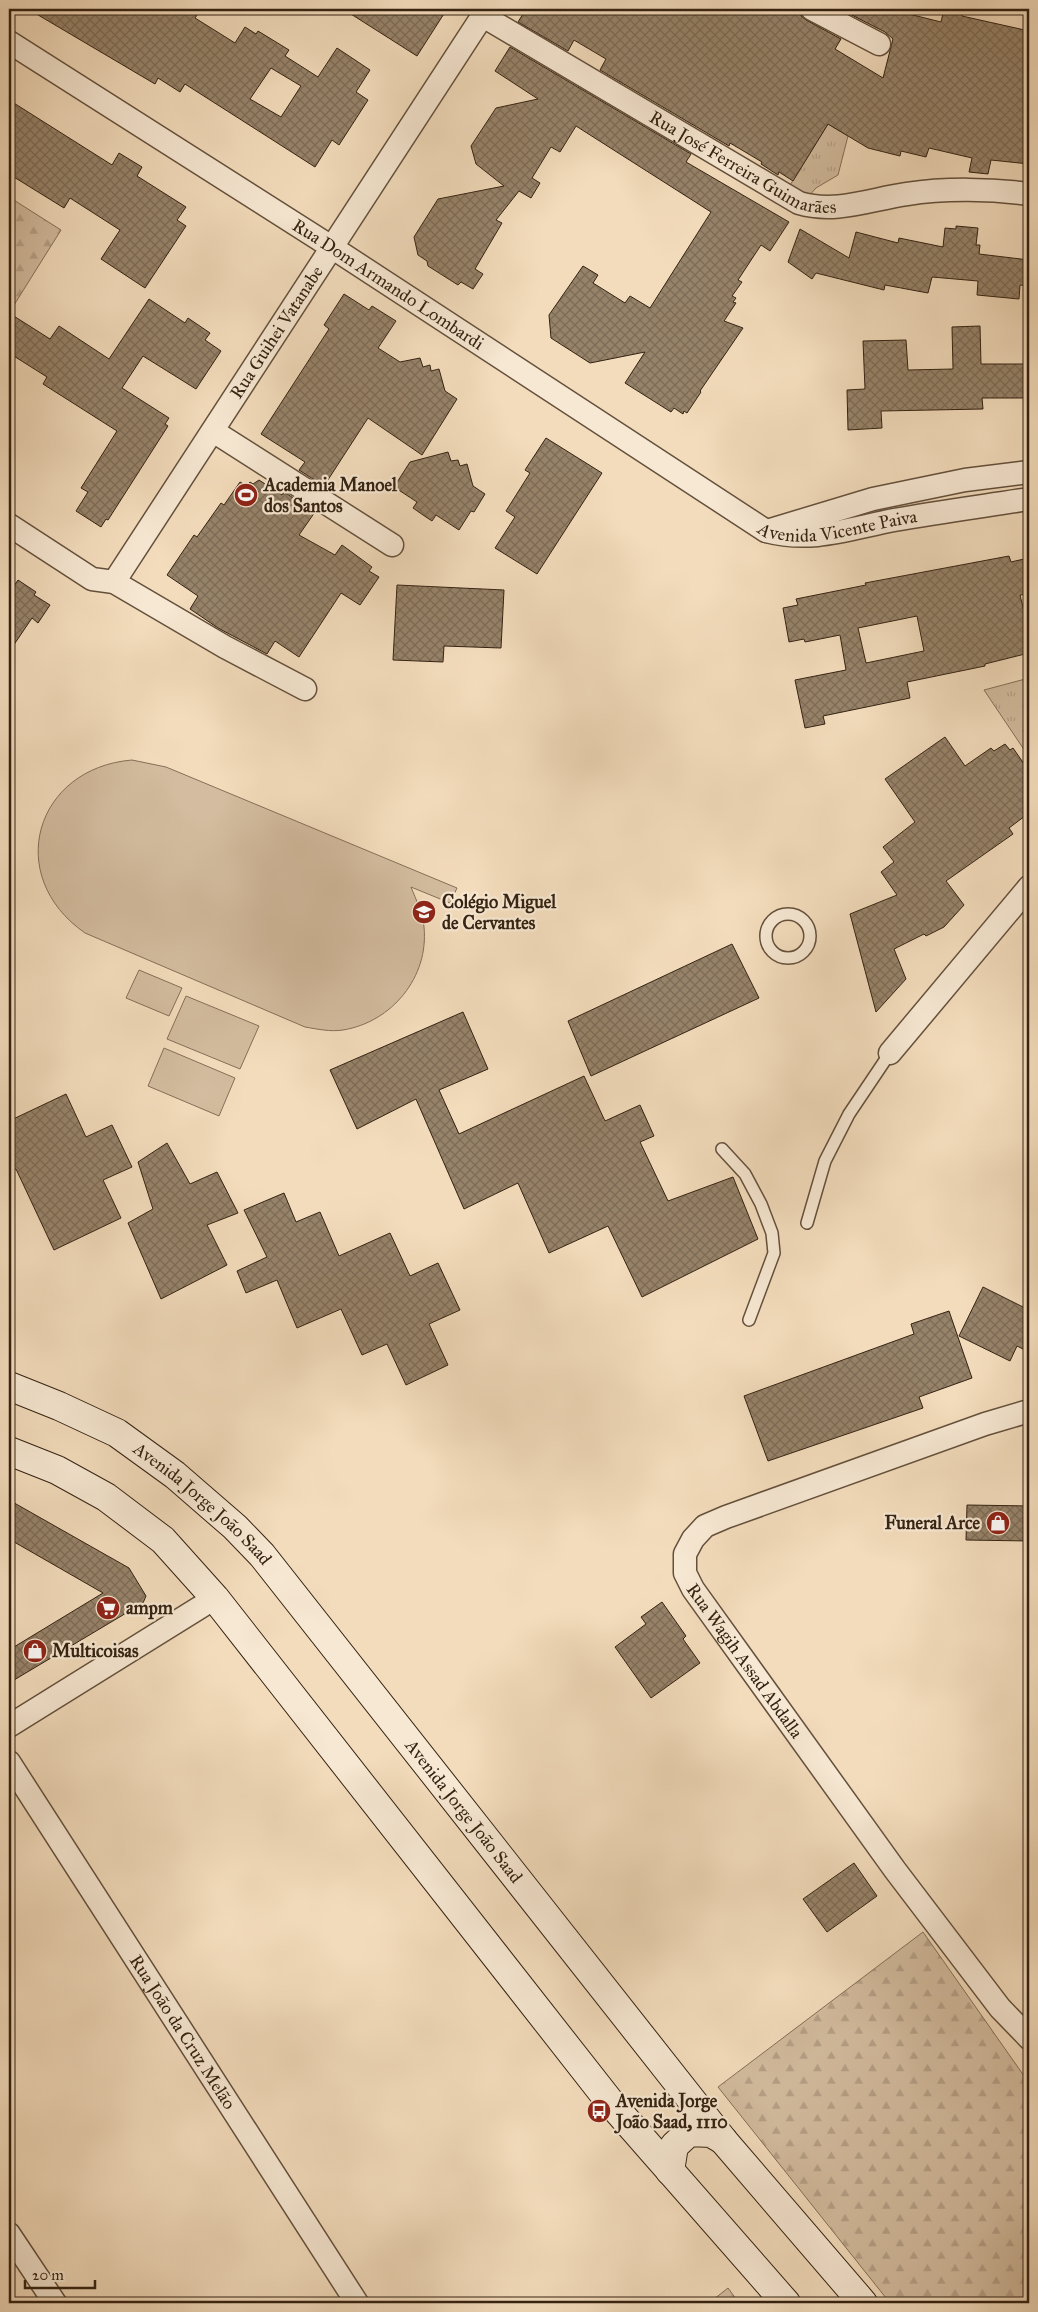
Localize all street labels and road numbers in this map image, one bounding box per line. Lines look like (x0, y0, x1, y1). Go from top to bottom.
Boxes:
street label: Rua José Ferreira Guimarães (645, 106, 837, 218)
street label: Rua Dom Armando Lombardi (288, 214, 488, 355)
street label: Rua Guihei Vatanabe (225, 262, 328, 403)
street label: Avenida Vicente Paiva (753, 505, 919, 547)
street label: Avenida Jorge João Saad (128, 1437, 277, 1569)
street label: Rua Wagih Assad Abdalla (682, 1579, 808, 1743)
street label: Avenida Jorge João Saad (400, 1734, 527, 1887)
street label: Rua João da Cruz Melão (125, 1951, 240, 2113)

